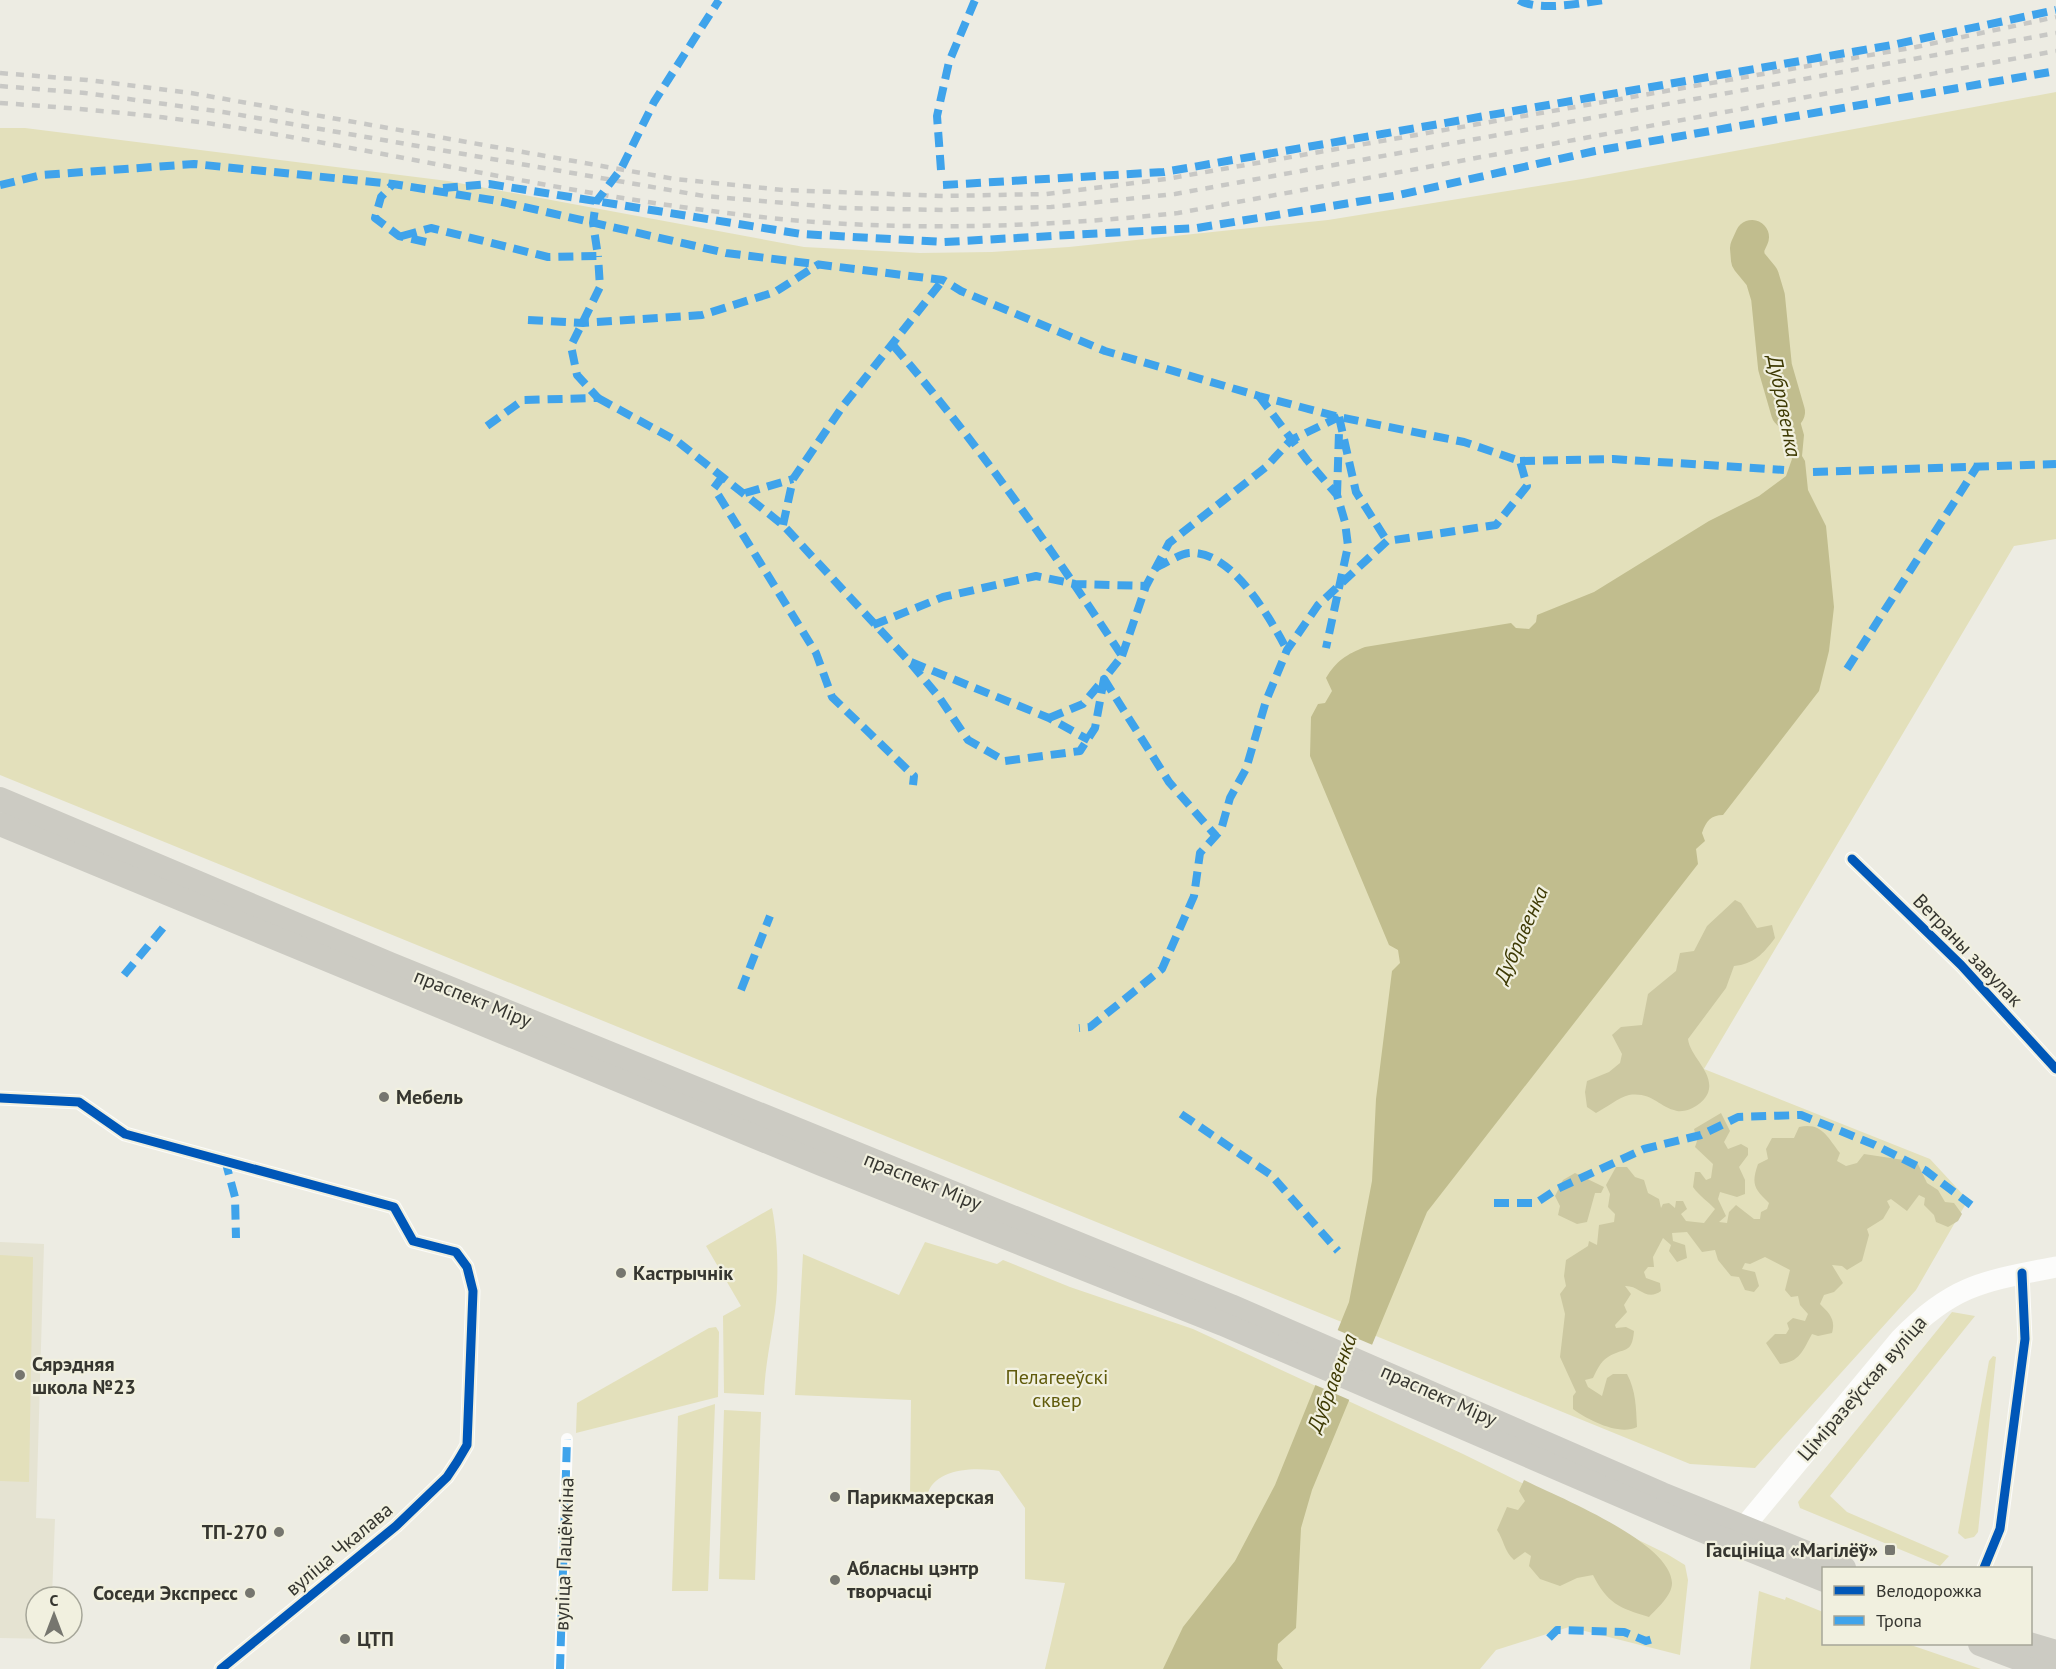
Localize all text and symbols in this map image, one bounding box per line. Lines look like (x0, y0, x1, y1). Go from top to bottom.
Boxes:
water label: Дубравенка (1761, 351, 1808, 460)
water label: Дубравенка (1486, 881, 1554, 989)
street label: Ветраны завулак (1908, 888, 2029, 1012)
street label: праспект Міру (410, 963, 536, 1034)
place label: Мебель (396, 1084, 463, 1110)
marker: Мебель (377, 1090, 391, 1104)
street label: праспект Міру (860, 1146, 986, 1217)
place label: Кастрычнік (633, 1260, 733, 1286)
marker: Кастрычнік (614, 1266, 628, 1280)
street label: Ціміразеўская вуліца (1792, 1310, 1932, 1466)
water label: Дубравенка (1300, 1329, 1363, 1438)
place label: Сярэдняя школа №23 (32, 1351, 136, 1400)
street label: праспект Міру (1377, 1358, 1502, 1433)
park label: Пелагееўскі сквер (1006, 1364, 1108, 1413)
marker: Сярэдняя школа №23 (13, 1368, 27, 1382)
street label: вуліца Пацёмкіна (548, 1477, 580, 1631)
place label: Парикмахерская (847, 1484, 994, 1510)
marker: Парикмахерская (828, 1490, 842, 1504)
street label: вуліца Чкалава (280, 1497, 398, 1601)
place label: ТП-270 (202, 1519, 267, 1545)
marker: ТП-270 (272, 1525, 286, 1539)
place label: Гасцініца «Магілёў» (1706, 1537, 1878, 1563)
marker: Гасцініца «Магілёў» (1883, 1543, 1897, 1557)
place label: Абласны цэнтр творчасці (847, 1555, 979, 1604)
legend (1822, 1567, 2032, 1645)
marker: Абласны цэнтр творчасці (828, 1573, 842, 1587)
text: Велодорожка (1876, 1579, 1982, 1602)
place label: Соседи Экспресс (93, 1580, 238, 1606)
north arrow (24, 1585, 84, 1645)
marker: Соседи Экспресс (243, 1586, 257, 1600)
text: С (50, 1590, 59, 1610)
text: Тропа (1876, 1609, 1922, 1632)
place label: ЦТП (357, 1626, 394, 1652)
marker: ЦТП (338, 1632, 352, 1646)

